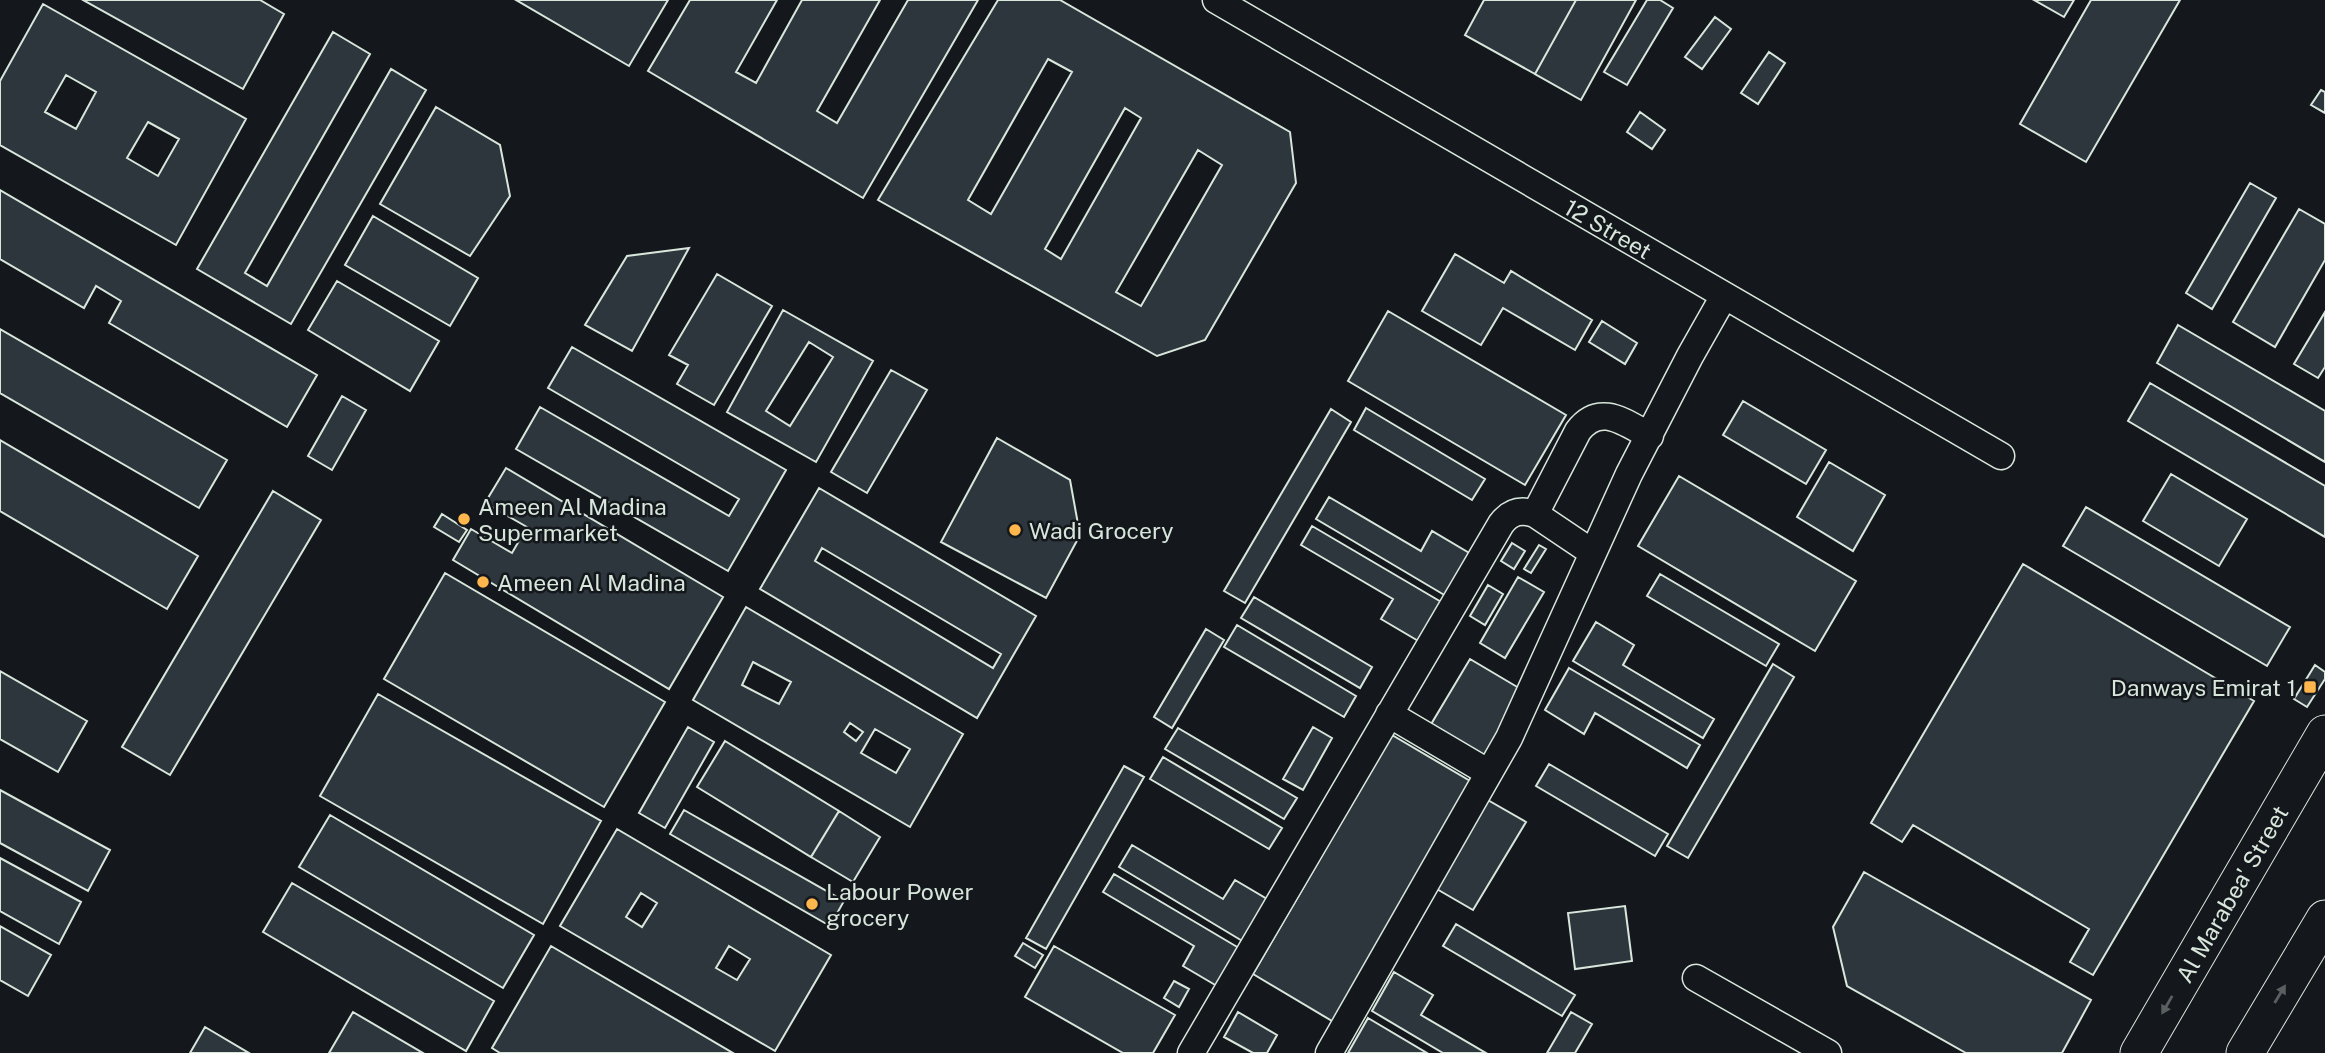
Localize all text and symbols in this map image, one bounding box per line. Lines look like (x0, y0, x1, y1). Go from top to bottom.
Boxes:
street label: 12 Street (1560, 193, 1656, 265)
place label: Ameen Al Madina Supermarket (478, 493, 667, 546)
marker: Ameen Al Madina Supermarket (456, 511, 472, 527)
place label: Wadi Grocery (1029, 517, 1174, 544)
marker: Wadi Grocery (1007, 522, 1023, 538)
place label: Ameen Al Madina (497, 569, 686, 596)
marker: Ameen Al Madina (475, 574, 491, 590)
place label: Danways Emirat 1 (2111, 674, 2296, 701)
marker: Danways Emirat 1 (2302, 679, 2318, 695)
street label: Al Marabea' Street (2170, 801, 2294, 987)
place label: Labour Power grocery (826, 878, 973, 931)
marker: Labour Power grocery (804, 896, 820, 912)
one-way arrow (2274, 985, 2286, 1004)
one-way arrow (2161, 995, 2173, 1014)

